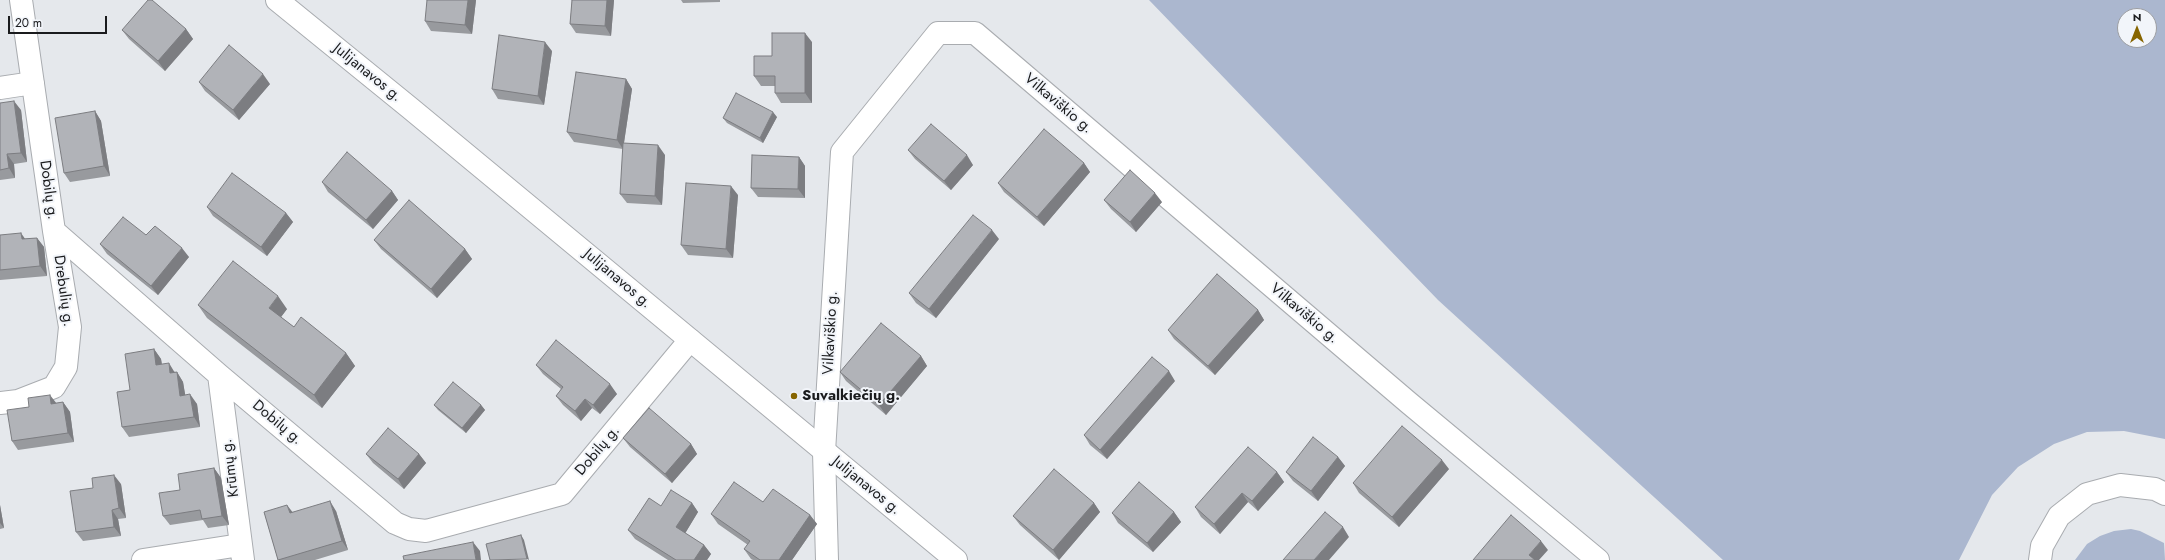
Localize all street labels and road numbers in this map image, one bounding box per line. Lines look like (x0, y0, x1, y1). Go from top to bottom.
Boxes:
street label: Julijanavos g. (329, 40, 405, 106)
street label: Vilkaviškio g. (1020, 70, 1096, 138)
street label: Dobilų g. (35, 159, 61, 221)
street label: Julijanavos g. (579, 245, 655, 313)
street label: Drebulių g. (49, 254, 77, 328)
street label: Vilkaviškio g. (1266, 280, 1342, 348)
street label: Vilkaviškio g. (820, 291, 842, 375)
street label: Dobilų g. (248, 397, 306, 449)
street label: Dobilų g. (572, 422, 624, 480)
street label: Krūmų g. (218, 438, 244, 498)
street label: Julijanavos g. (828, 453, 904, 519)

